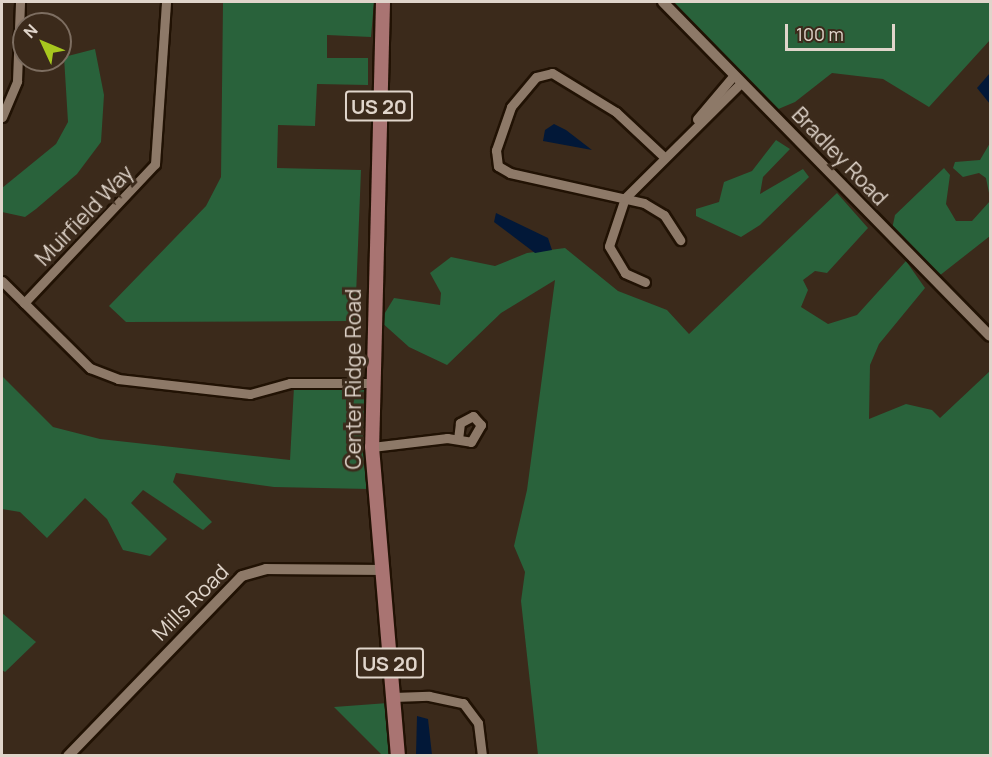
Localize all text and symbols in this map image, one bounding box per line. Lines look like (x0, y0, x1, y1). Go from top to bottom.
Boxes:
north arrow (12, 12, 72, 72)
scale bar (788, 12, 898, 50)
text: N (19, 19, 42, 43)
text: 100 m (796, 22, 844, 46)
road number: US 20 (344, 89, 413, 123)
street label: Bradley Road (787, 102, 893, 210)
street label: Muirfield Way (30, 160, 138, 270)
street label: Center Ridge Road (340, 289, 366, 469)
street label: Mills Road (147, 559, 233, 645)
road number: US 20 (356, 646, 424, 680)

